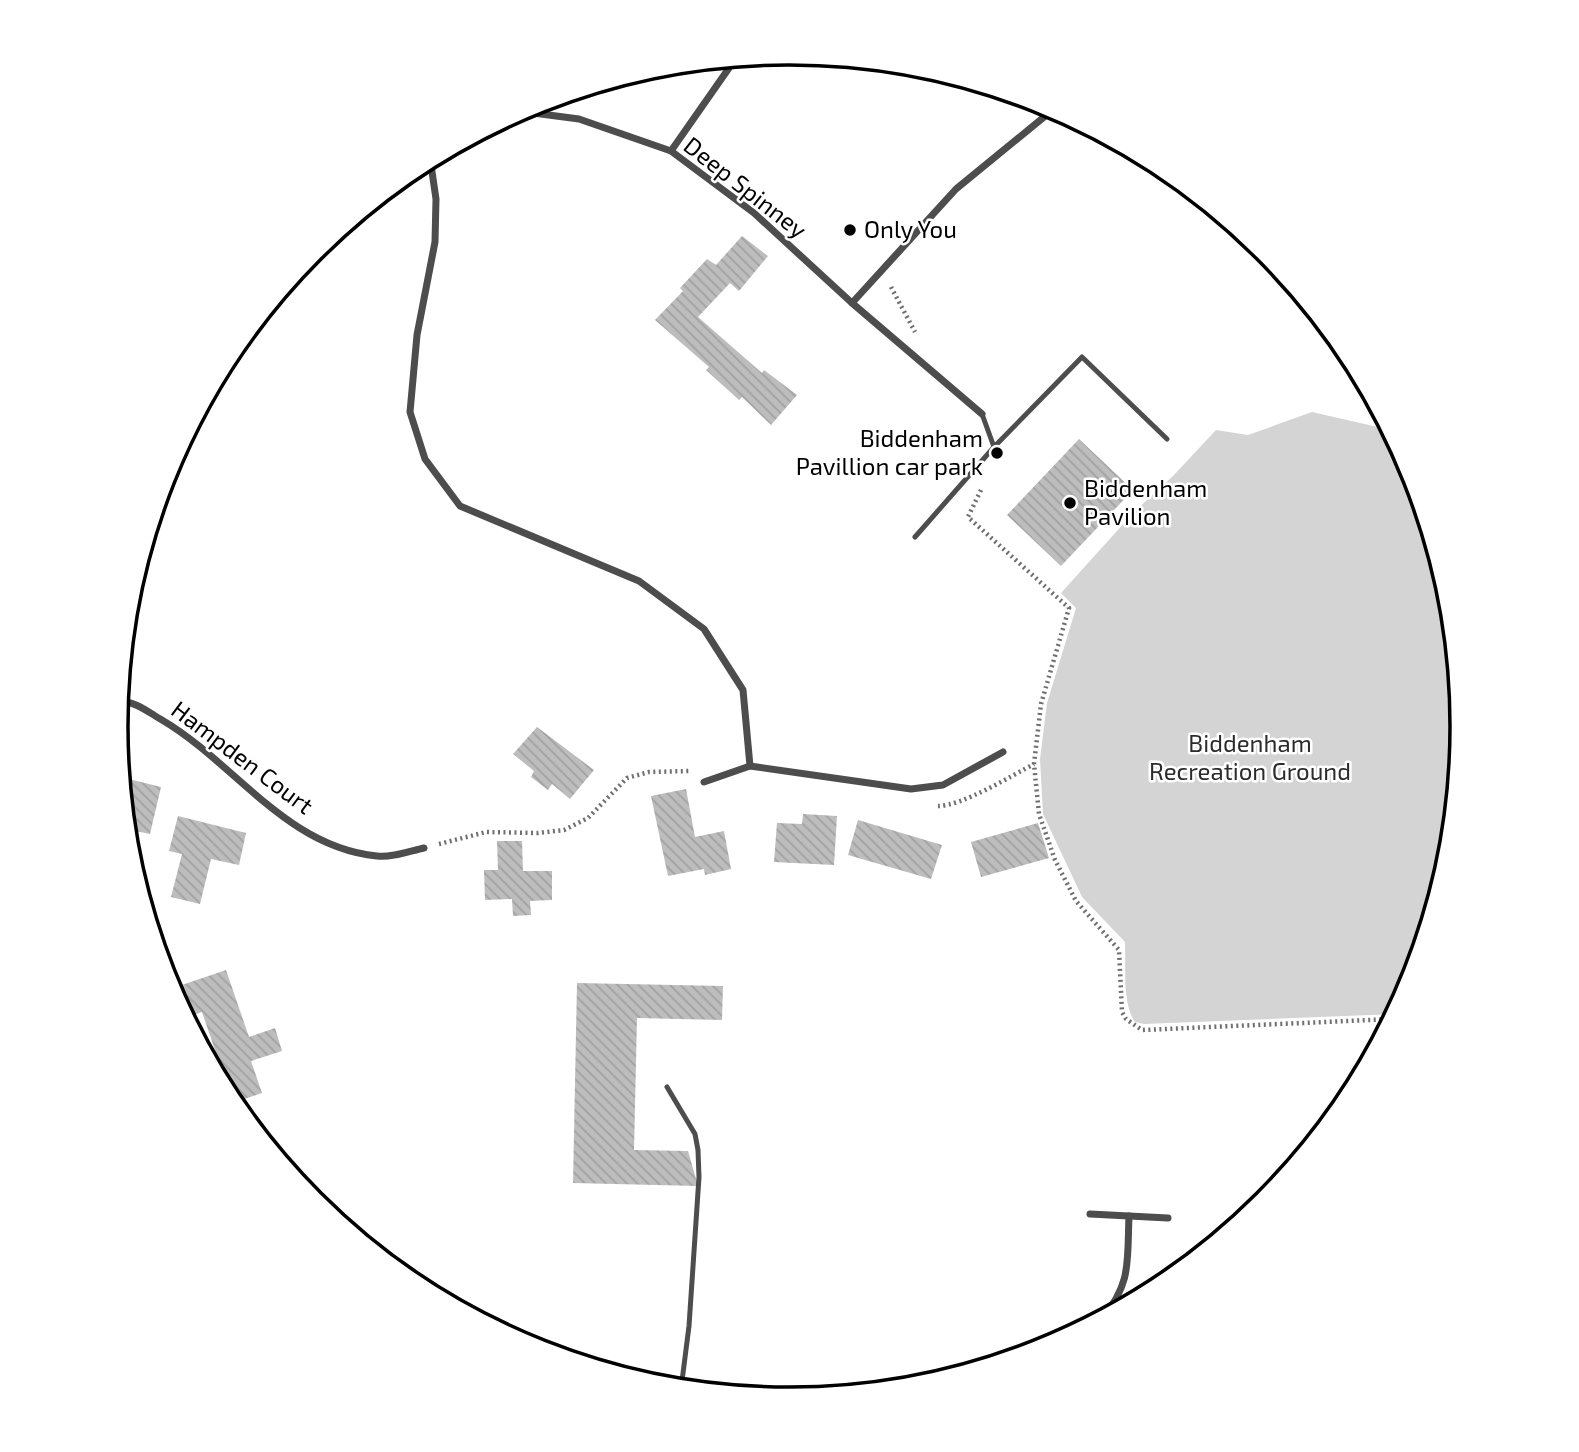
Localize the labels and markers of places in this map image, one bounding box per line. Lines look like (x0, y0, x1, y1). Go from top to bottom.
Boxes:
place label: Only You (864, 214, 957, 243)
marker: Only You (842, 222, 858, 238)
place label: Biddenham Pavillion car park (796, 423, 983, 480)
marker: Biddenham Pavillion car park (989, 445, 1005, 461)
place label: Biddenham Pavilion (1084, 473, 1207, 530)
marker: Biddenham Pavilion (1062, 495, 1078, 511)

